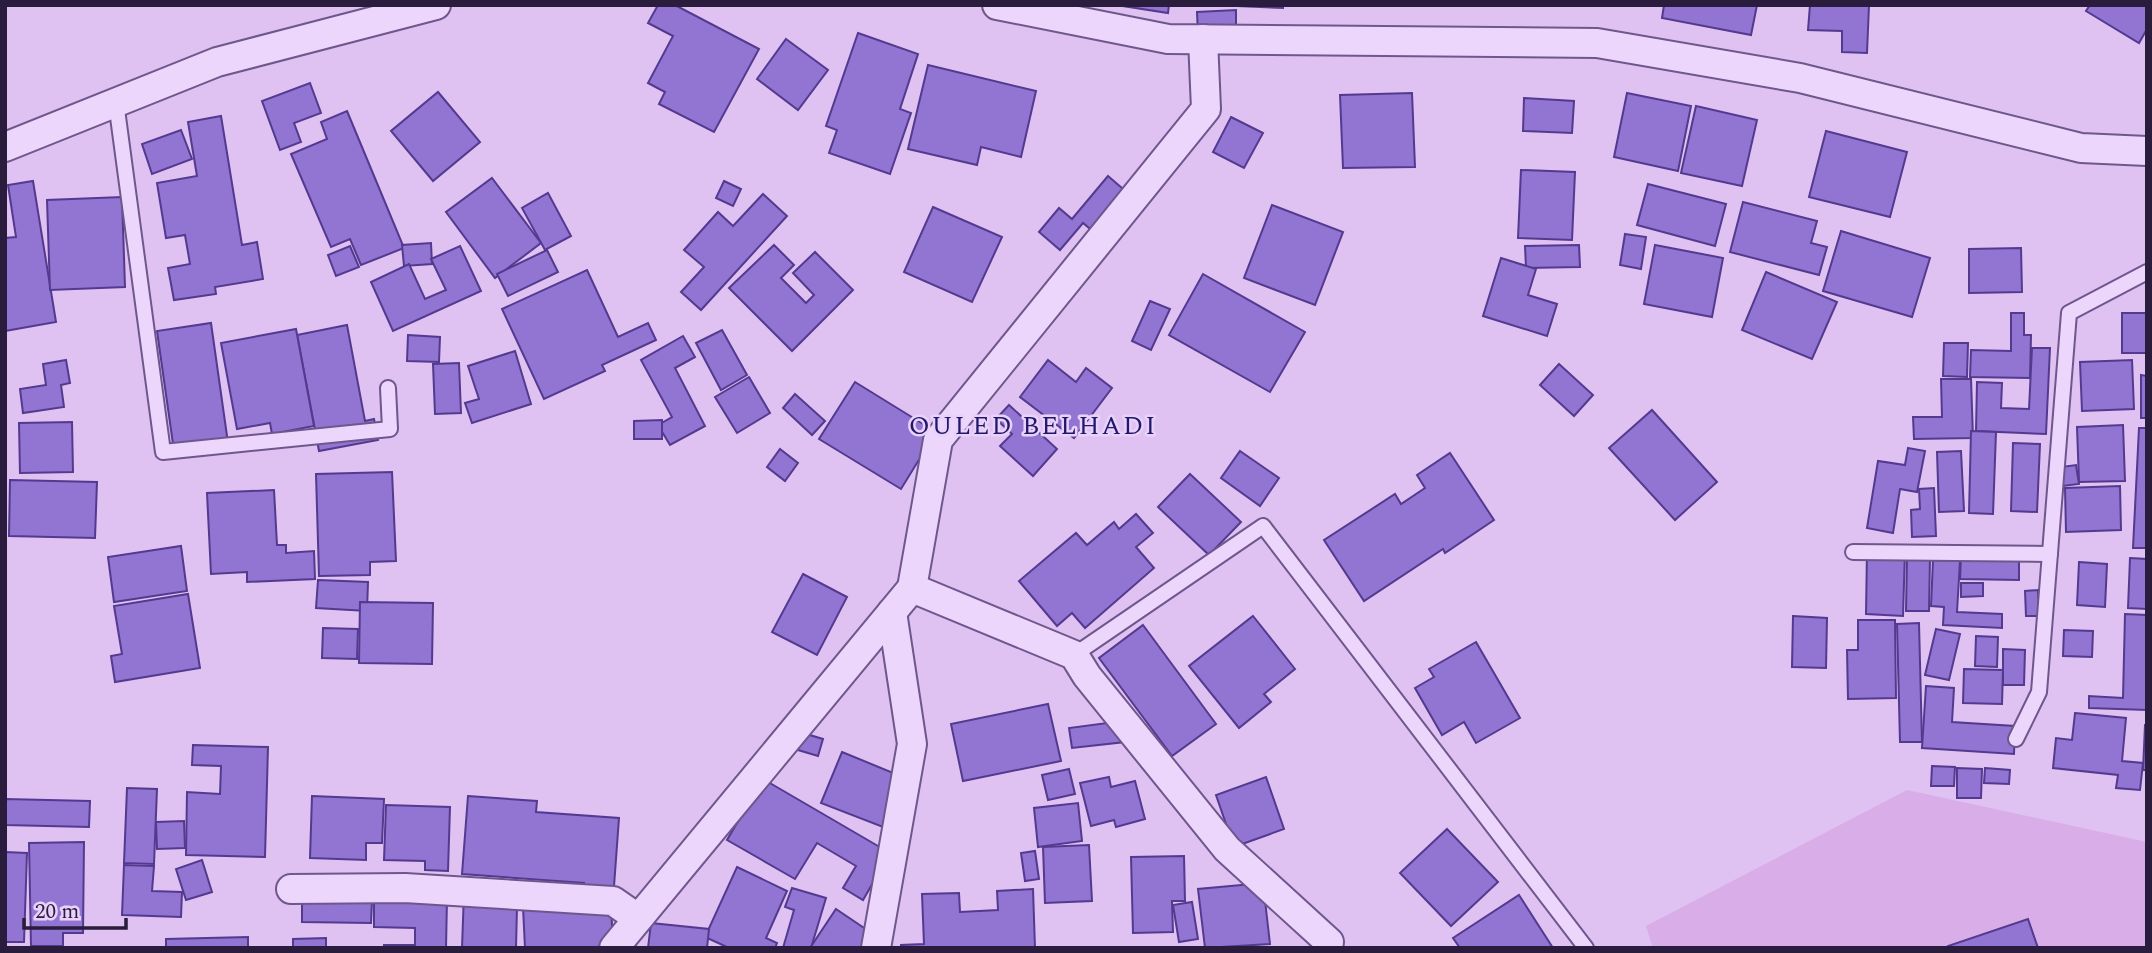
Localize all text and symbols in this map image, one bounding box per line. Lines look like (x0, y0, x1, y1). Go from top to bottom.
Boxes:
district label: OULED BELHADI (909, 406, 1157, 446)
scale bar (24, 886, 126, 930)
text: 20 m (35, 896, 79, 928)

